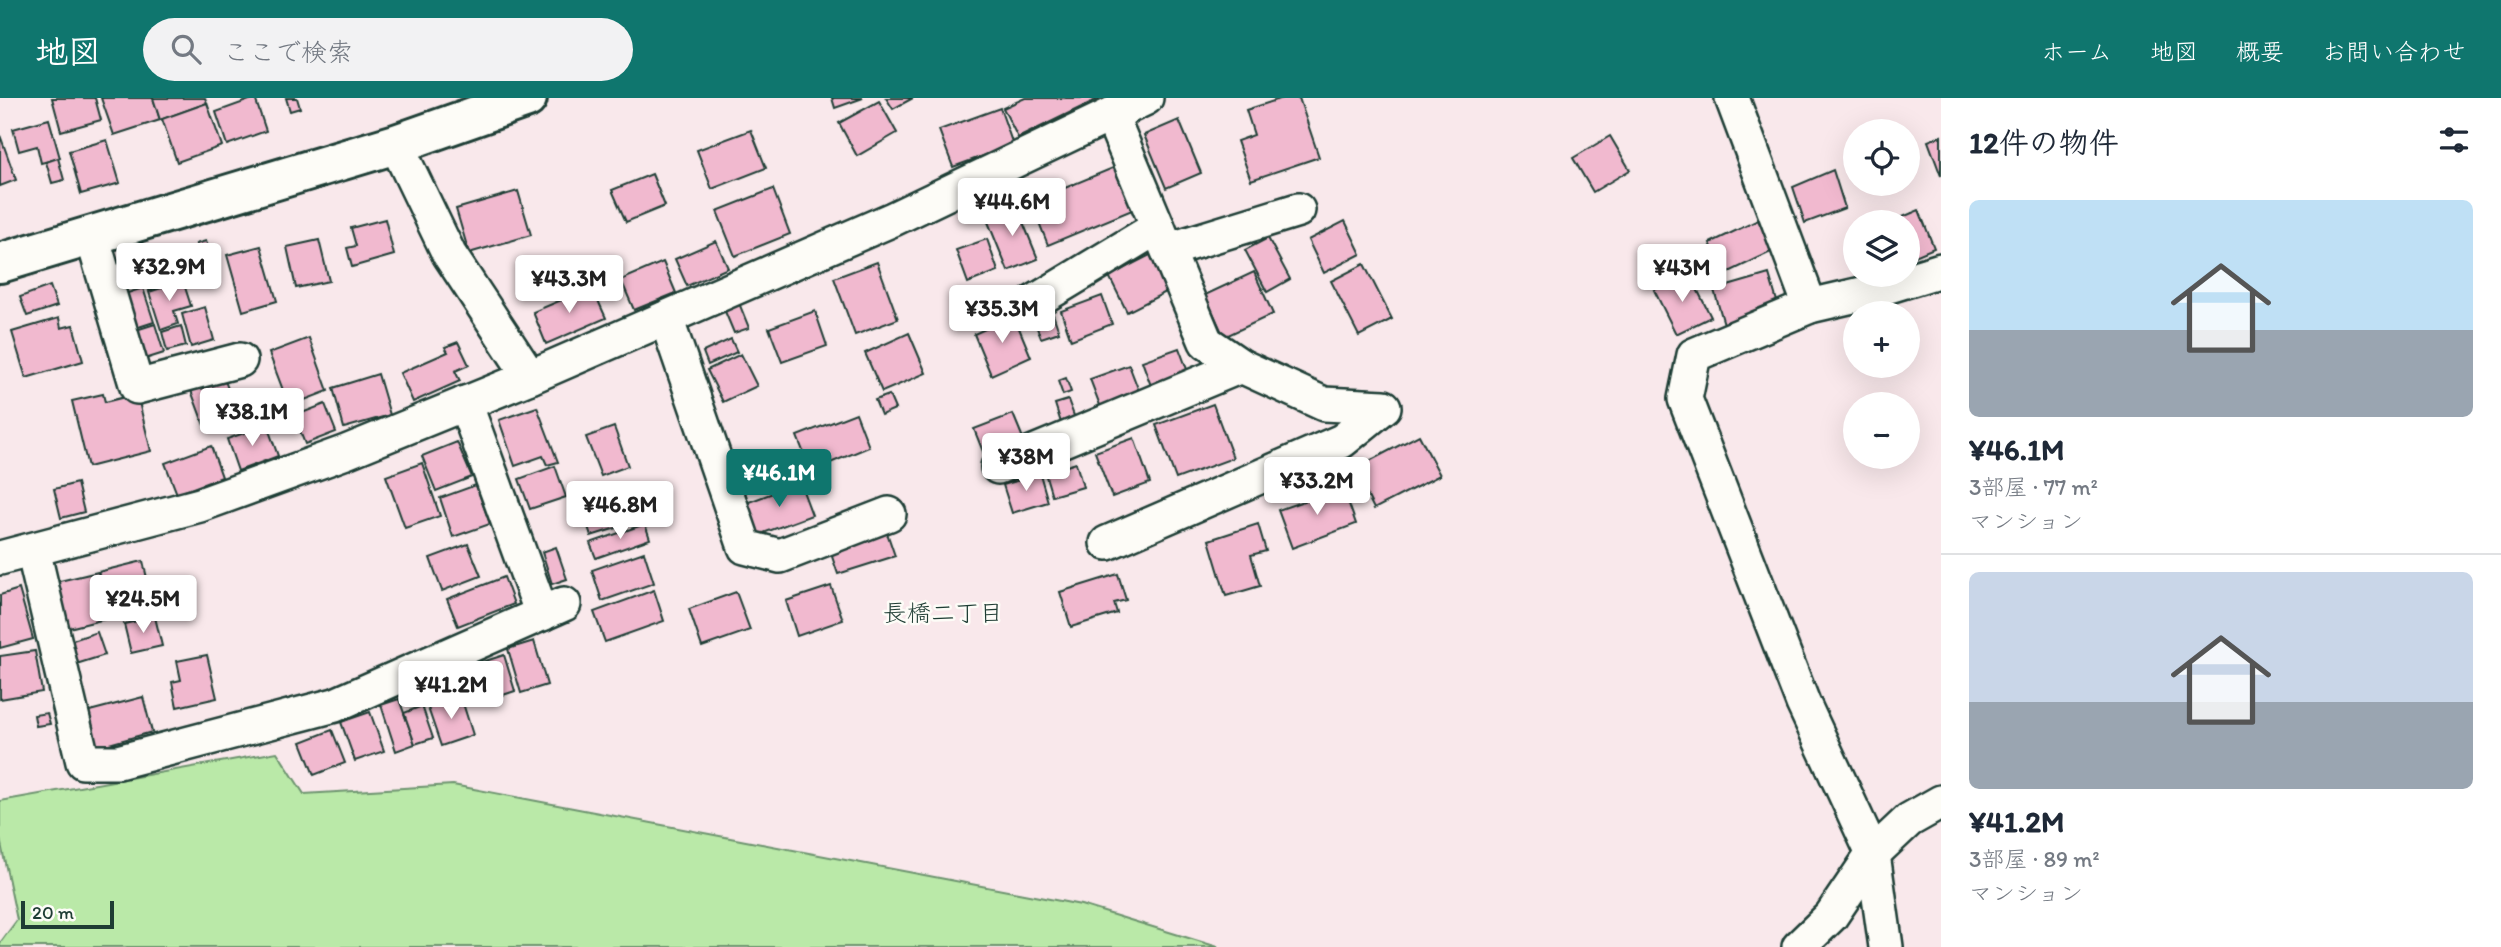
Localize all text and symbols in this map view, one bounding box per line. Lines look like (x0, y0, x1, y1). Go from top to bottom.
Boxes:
search box (143, 18, 633, 81)
icon: search (167, 30, 205, 68)
text: 地図 (35, 32, 101, 71)
text: ここで検索 (223, 36, 353, 68)
text: ホーム (2041, 37, 2112, 66)
text: 地図 (2150, 37, 2198, 66)
text: 概要 (2236, 37, 2284, 66)
text: お問い合わせ (2322, 37, 2466, 66)
map controls (1843, 119, 1920, 469)
button: locate (1843, 119, 1920, 196)
icon: filters (2435, 121, 2473, 159)
text: 12件の物件 (1969, 124, 2119, 161)
pin: ¥44.6M (955, 178, 1069, 238)
text: ¥44.6M (974, 187, 1050, 215)
button: layers (1843, 210, 1920, 287)
pin: ¥32.9M (112, 244, 226, 303)
pin: ¥43M (1641, 244, 1723, 304)
icon: home (2158, 245, 2284, 371)
text: ¥32.9M (132, 252, 206, 280)
text: ¥43M (1653, 253, 1711, 281)
pin: ¥43.3M (512, 256, 626, 315)
text: ¥43.3M (531, 264, 607, 292)
pin: ¥35.3M (945, 286, 1059, 345)
text: ¥35.3M (965, 294, 1039, 322)
button: + (1843, 301, 1920, 378)
pin: ¥38.1M (195, 388, 309, 448)
button: − (1843, 392, 1920, 469)
text: ¥38.1M (216, 397, 288, 425)
text: ¥46.1M (1969, 431, 2065, 468)
pin: ¥38M (985, 434, 1067, 493)
text: ¥38M (998, 442, 1054, 470)
pin: ¥46.1M (722, 450, 836, 509)
text: ¥46.1M (742, 458, 816, 486)
pin: ¥33.2M (1260, 458, 1374, 517)
text: ¥33.2M (1280, 466, 1354, 494)
text: 3部屋 · 77 m² (1969, 473, 2098, 501)
pin: ¥46.8M (563, 482, 677, 541)
text: ¥46.8M (582, 490, 658, 518)
text: マンション (1969, 507, 2083, 535)
pin: ¥24.5M (86, 575, 200, 635)
text: ¥24.5M (106, 584, 180, 612)
district label: 長橋二丁目 (883, 598, 1003, 627)
icon: home (2158, 617, 2284, 743)
pin: ¥41.2M (394, 662, 508, 721)
text: ¥41.2M (414, 670, 488, 698)
text: ¥41.2M (1969, 803, 2065, 840)
text: 3部屋 · 89 m² (1969, 845, 2100, 873)
text: マンション (1969, 879, 2083, 907)
scale bar (21, 898, 114, 930)
text: 20 m (32, 901, 74, 924)

